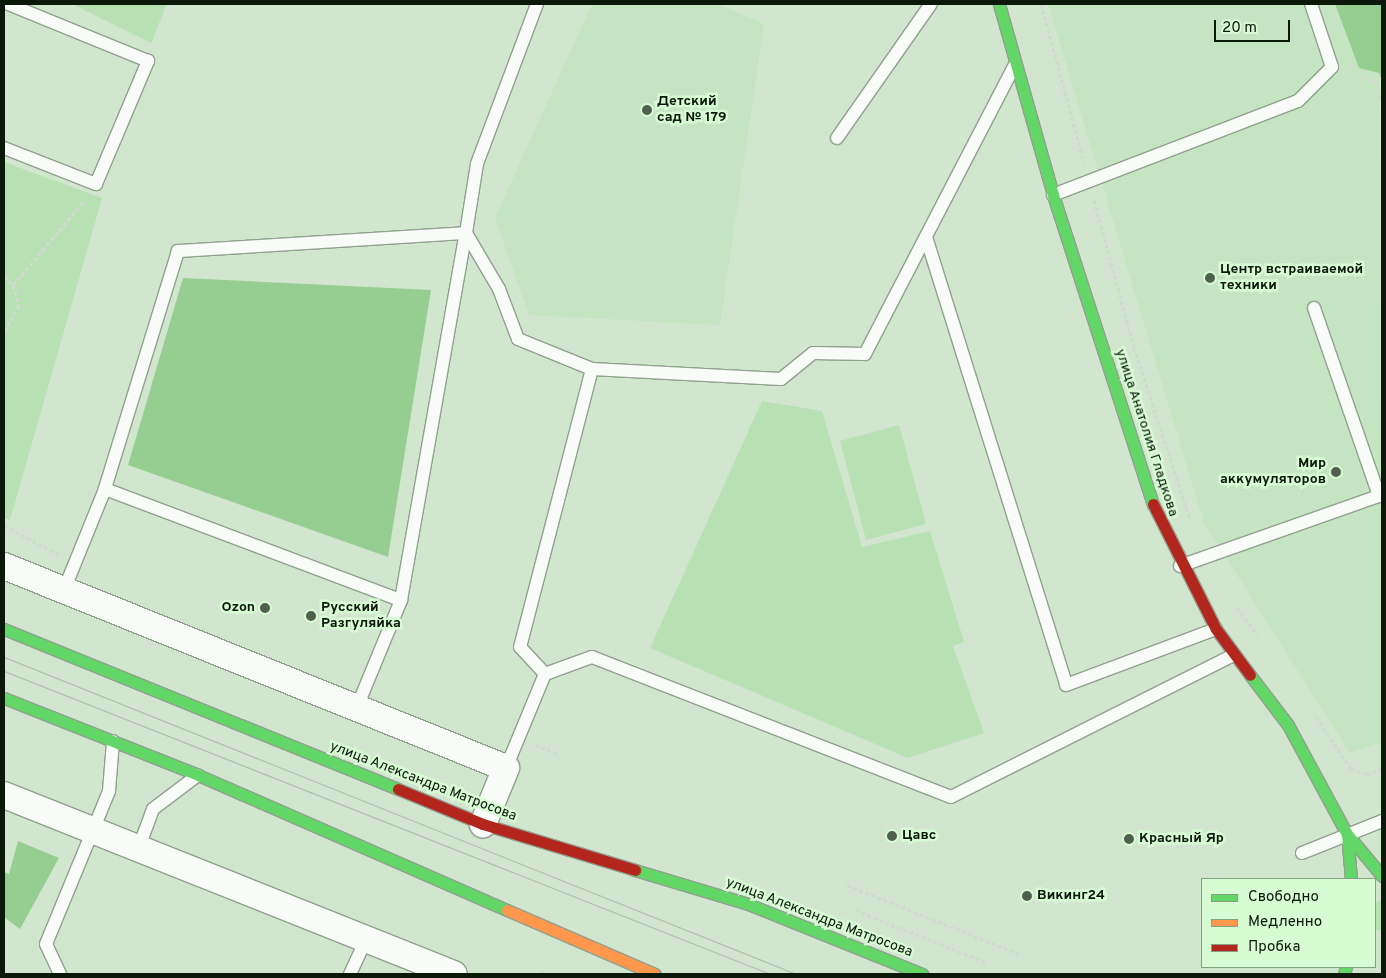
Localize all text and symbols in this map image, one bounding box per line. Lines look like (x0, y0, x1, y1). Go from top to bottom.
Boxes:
scale bar (1216, 10, 1292, 42)
text: 20 m (1222, 19, 1257, 38)
place label: Детский сад № 179 (657, 94, 727, 126)
marker: Детский сад № 179 (641, 104, 653, 116)
place label: Центр встраиваемой техники (1220, 262, 1363, 294)
marker: Центр встраиваемой техники (1204, 272, 1216, 284)
street label: улица Анатолия Гладкова (1111, 347, 1181, 519)
place label: Мир аккумуляторов (1220, 456, 1326, 488)
marker: Мир аккумуляторов (1330, 466, 1342, 478)
place label: Ozon (222, 600, 255, 616)
place label: Русский Разгуляйка (321, 600, 401, 632)
marker: Ozon (259, 602, 271, 614)
marker: Русский Разгуляйка (305, 610, 317, 622)
street label: улица Александра Матросова (327, 738, 519, 826)
place label: Цавс (902, 828, 936, 844)
marker: Цавс (886, 830, 898, 842)
place label: Красный Яр (1139, 831, 1224, 847)
marker: Красный Яр (1123, 833, 1135, 845)
street label: улица Александра Матросова (723, 874, 915, 962)
legend (1201, 878, 1376, 968)
place label: Викинг24 (1037, 888, 1105, 904)
text: Свободно (1248, 888, 1319, 907)
marker: Викинг24 (1021, 890, 1033, 902)
text: Медленно (1248, 913, 1322, 932)
text: Пробка (1248, 938, 1300, 957)

